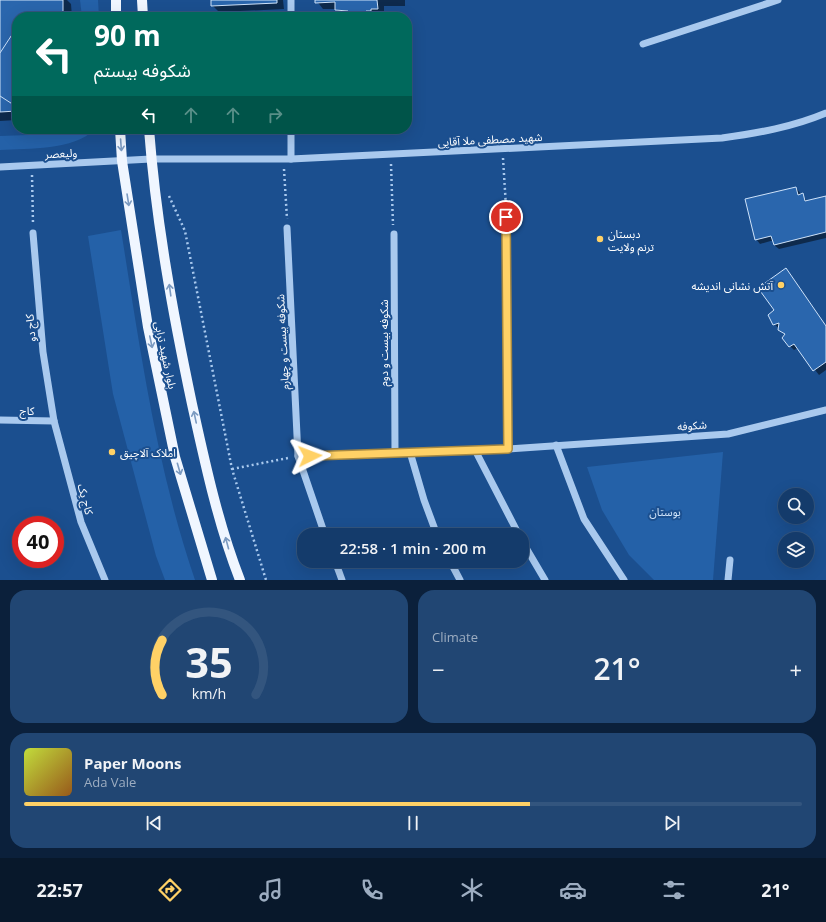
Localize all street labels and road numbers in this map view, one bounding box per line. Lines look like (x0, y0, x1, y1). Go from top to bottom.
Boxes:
street label: شهید مصطفی ملا آقایی (437, 129, 543, 149)
street label: ولیعصر (43, 145, 78, 161)
street label: شکوفه بیست و چهارم (272, 293, 293, 390)
street label: شکوفه بیست و دوم (376, 299, 392, 387)
street label: کاج دو (21, 313, 40, 342)
street label: بلوار شهید ترابی (151, 320, 181, 390)
street label: کاج (20, 403, 35, 419)
street label: شکوفه (677, 416, 708, 434)
street label: کاج یک (74, 482, 97, 517)

